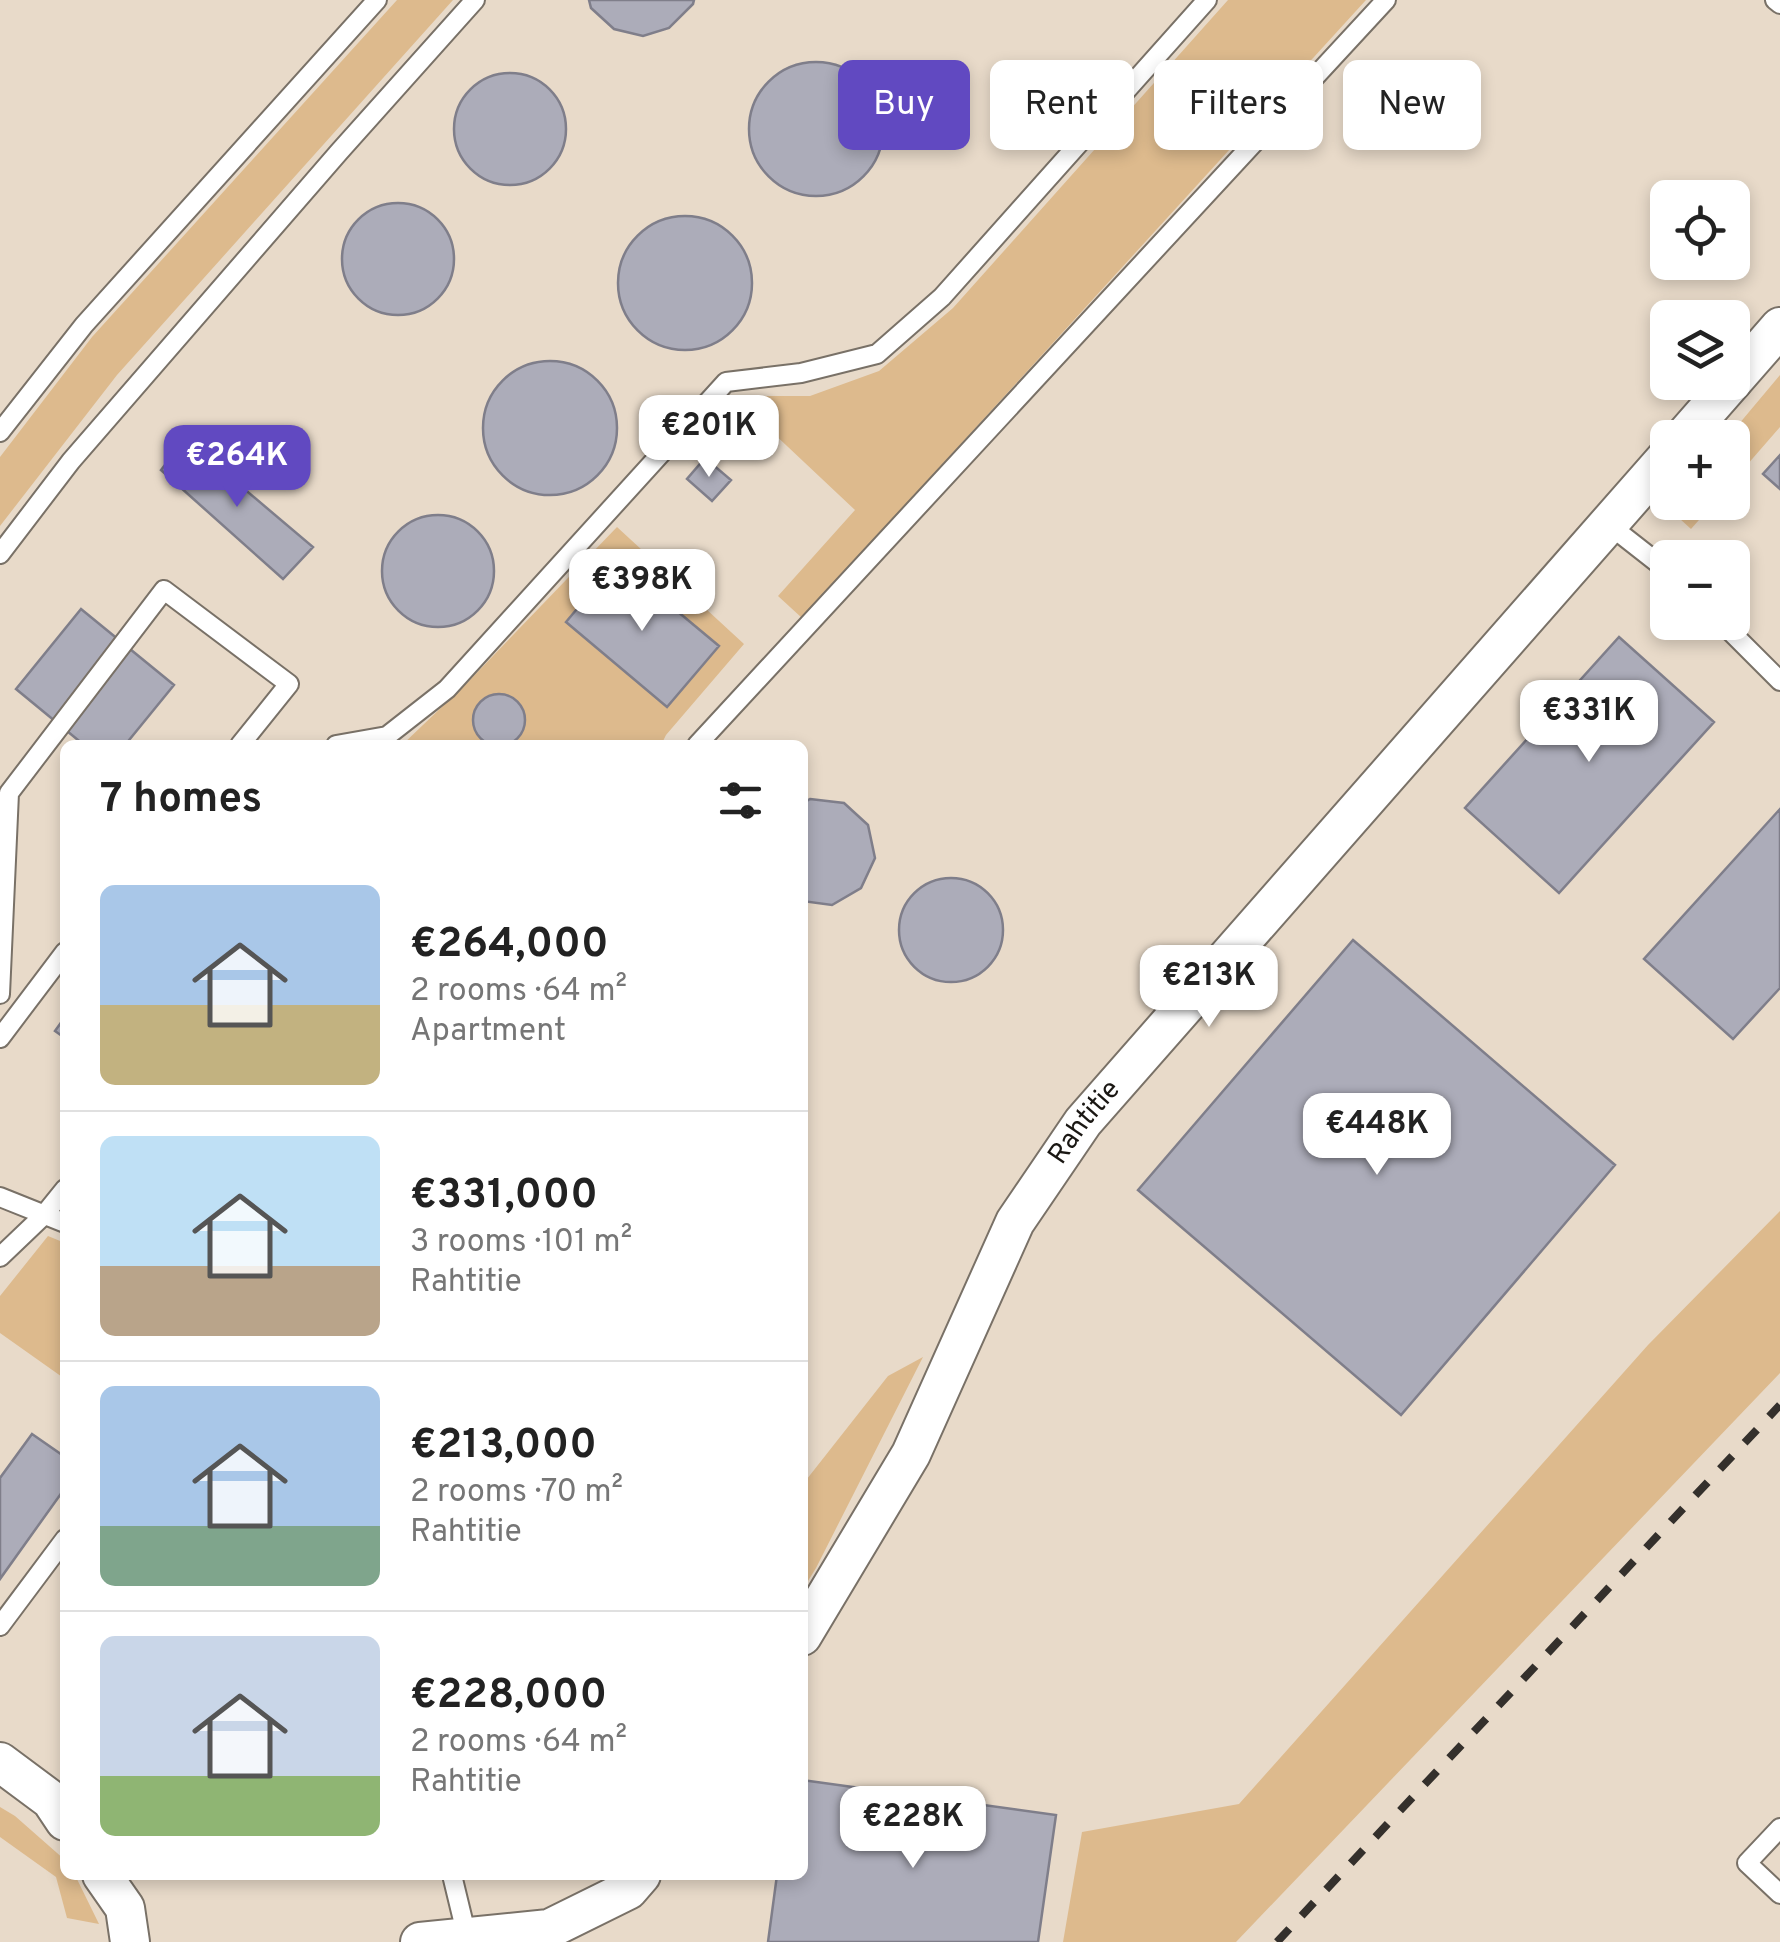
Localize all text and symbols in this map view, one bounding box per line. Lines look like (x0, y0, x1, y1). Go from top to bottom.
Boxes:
chip: Buy (838, 60, 970, 150)
chip: Rent (990, 60, 1134, 150)
chip: Filters (1154, 60, 1323, 150)
chip: New (1343, 60, 1481, 150)
map controls (1650, 180, 1750, 640)
button: locate (1650, 180, 1750, 280)
button: layers (1650, 300, 1750, 400)
pin: €201K (639, 395, 779, 480)
text: €201K (661, 407, 757, 447)
button: + (1650, 420, 1750, 520)
pin: €264K (167, 425, 307, 510)
text: €264K (186, 437, 288, 477)
button: − (1650, 540, 1750, 640)
pin: €398K (572, 549, 712, 634)
text: €398K (591, 561, 693, 601)
pin: €331K (1519, 680, 1659, 765)
text: €331K (1542, 692, 1636, 732)
icon: filters (713, 773, 768, 828)
text: 7 homes (100, 774, 262, 827)
text: €264,000 (410, 919, 609, 972)
icon: home (180, 925, 300, 1045)
pin: €213K (1139, 945, 1279, 1030)
text: €213K (1162, 957, 1256, 997)
text: 2 rooms · 64 m² (410, 972, 627, 1012)
text: Apartment (410, 1012, 566, 1052)
street label: Rahtitie (1041, 1073, 1129, 1172)
pin: €448K (1307, 1093, 1447, 1178)
text: €448K (1325, 1105, 1429, 1145)
text: €331,000 (410, 1170, 598, 1223)
icon: home (180, 1176, 300, 1296)
text: 3 rooms · 101 m² (410, 1223, 632, 1263)
text: Rahtitie (410, 1263, 522, 1303)
text: €213,000 (410, 1420, 597, 1473)
icon: home (180, 1426, 300, 1546)
text: 2 rooms · 70 m² (410, 1473, 623, 1513)
text: Rahtitie (410, 1513, 522, 1553)
text: €228,000 (410, 1670, 607, 1723)
icon: home (180, 1676, 300, 1796)
text: 2 rooms · 64 m² (410, 1723, 627, 1763)
text: Rahtitie (410, 1763, 522, 1803)
pin: €228K (843, 1786, 983, 1871)
text: €228K (862, 1798, 964, 1838)

